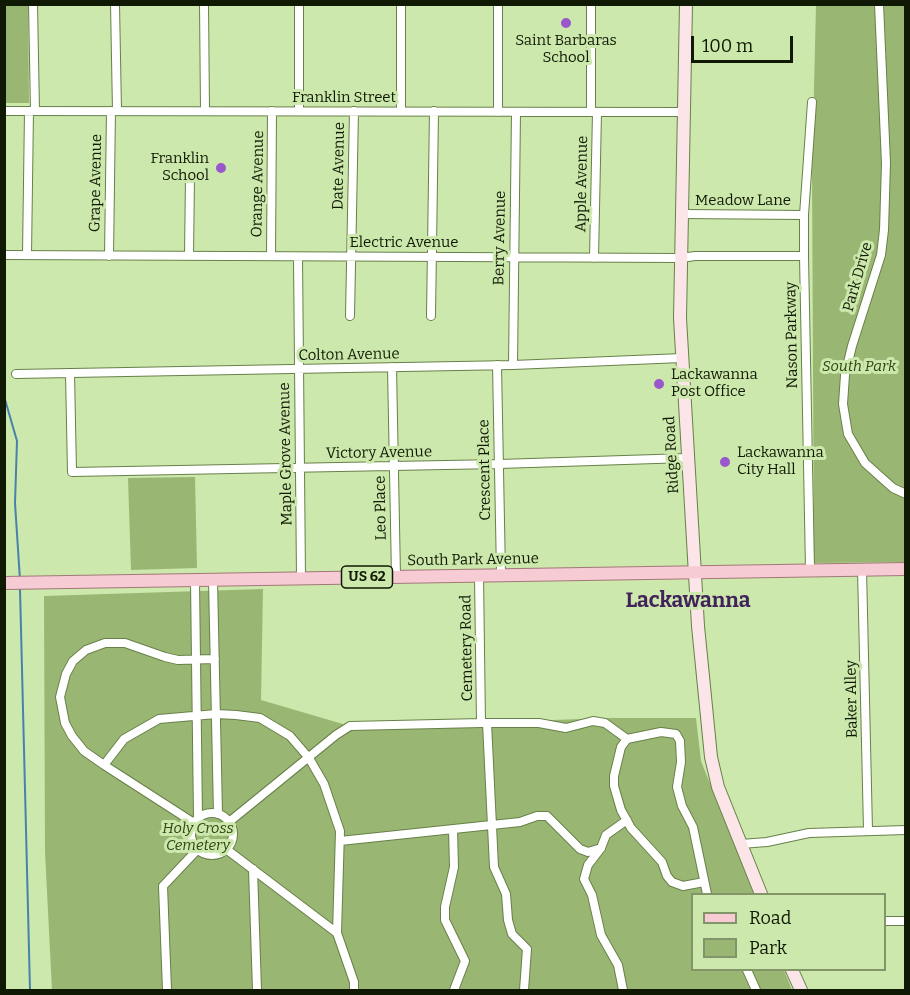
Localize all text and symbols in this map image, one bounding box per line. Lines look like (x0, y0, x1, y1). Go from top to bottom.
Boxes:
marker: Saint Barbaras School (559, 16, 573, 30)
scale bar (694, 24, 796, 62)
place label: Saint Barbaras School (515, 32, 617, 67)
text: 100 m (702, 35, 753, 57)
street label: Franklin Street (292, 89, 396, 107)
street label: Date Avenue (329, 122, 349, 210)
street label: Orange Avenue (248, 130, 268, 238)
street label: Grape Avenue (86, 134, 106, 232)
street label: Apple Avenue (572, 136, 592, 232)
place label: Franklin School (150, 150, 209, 185)
marker: Franklin School (214, 161, 228, 175)
street label: Berry Avenue (490, 191, 510, 285)
street label: Meadow Lane (695, 192, 791, 210)
street label: Electric Avenue (349, 234, 459, 252)
street label: Park Drive (839, 240, 877, 314)
street label: Nason Parkway (782, 281, 802, 389)
street label: Colton Avenue (298, 345, 400, 365)
park label: South Park (822, 358, 896, 376)
place label: Lackawanna Post Office (671, 366, 758, 401)
marker: Lackawanna Post Office (652, 377, 666, 391)
street label: Maple Grove Avenue (276, 382, 296, 526)
street label: Ridge Road (661, 416, 683, 494)
street label: Crescent Place (475, 419, 495, 521)
street label: Victory Avenue (326, 443, 432, 463)
place label: Lackawanna City Hall (737, 444, 824, 479)
marker: Lackawanna City Hall (718, 455, 732, 469)
street label: Leo Place (371, 476, 391, 540)
street label: South Park Avenue (407, 550, 539, 570)
road number: US 62 (342, 566, 392, 588)
district label: Lackawanna (625, 588, 751, 614)
street label: Cemetery Road (457, 595, 477, 701)
street label: Baker Alley (842, 660, 862, 738)
park label: Holy Cross Cemetery (162, 820, 234, 855)
legend (691, 893, 886, 971)
text: Road (749, 907, 791, 929)
text: Park (749, 937, 787, 959)

